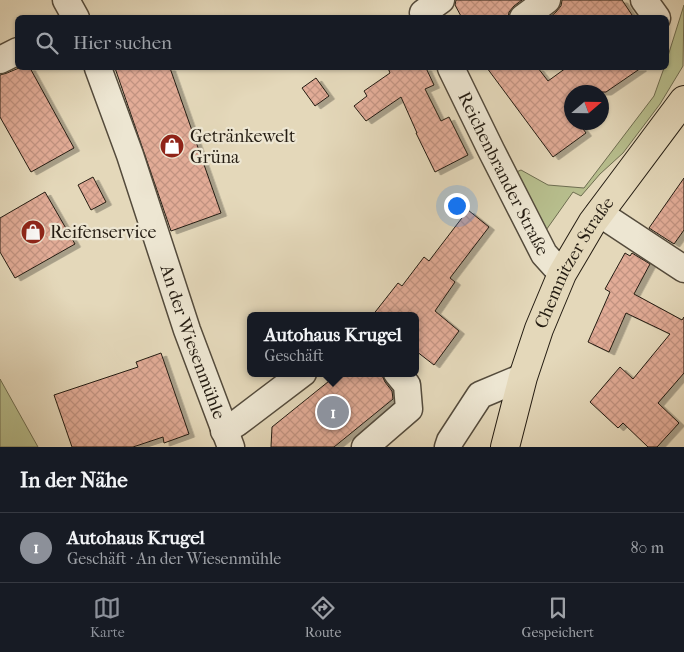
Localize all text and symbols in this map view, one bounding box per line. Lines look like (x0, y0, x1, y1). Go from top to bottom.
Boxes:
search box (15, 15, 669, 70)
icon: search (33, 29, 61, 57)
text: Hier suchen (73, 32, 172, 54)
north arrow (564, 85, 609, 130)
street label: Reichenbrander Straße (454, 88, 554, 259)
place label: Getränkewelt Grüna (190, 126, 296, 168)
shop icon: Getränkewelt Grüna (159, 133, 185, 159)
your location (444, 193, 470, 219)
street label: Chemnitzer Straße (530, 193, 618, 332)
shop icon: Reifenservice (20, 219, 46, 245)
place label: Reifenservice (50, 222, 156, 243)
street label: An der Wiesenmühle (156, 261, 230, 422)
popup (247, 312, 419, 377)
text: Autohaus Krugel (264, 324, 402, 346)
text: Geschäft (264, 346, 324, 365)
pin: 1 (317, 393, 349, 431)
text: In der Nähe (20, 468, 128, 492)
text: Autohaus Krugel (67, 527, 205, 549)
text: 1 (33, 538, 39, 557)
text: 80 m (630, 538, 664, 557)
text: Geschäft · An der Wiesenmühle (67, 549, 281, 568)
tab: Karte (90, 594, 125, 641)
tab: Route (305, 594, 342, 641)
tab: Gespeichert (522, 594, 594, 641)

